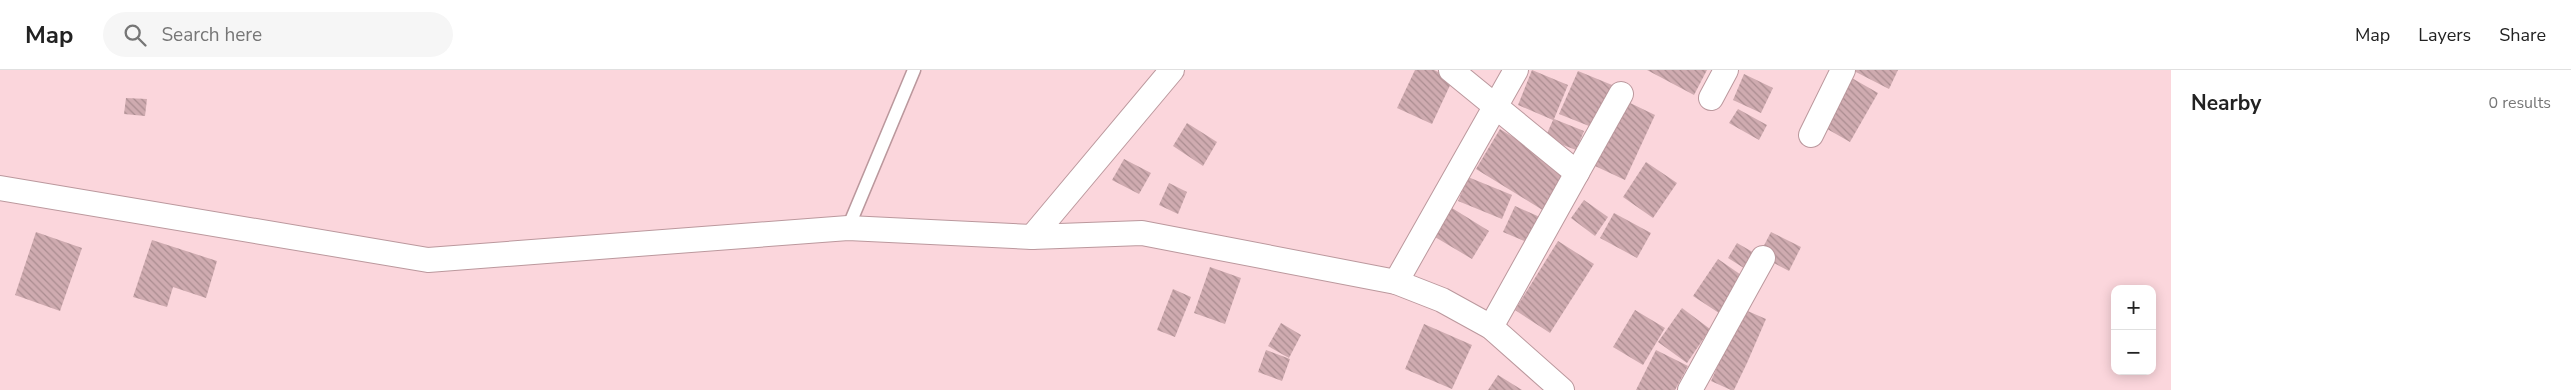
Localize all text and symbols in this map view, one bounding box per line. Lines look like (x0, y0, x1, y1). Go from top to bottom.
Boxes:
search box (103, 12, 453, 57)
text: Map (25, 19, 73, 51)
icon: search (121, 21, 149, 49)
text: Search here (161, 22, 262, 48)
text: Map (2355, 23, 2390, 47)
text: Layers (2418, 23, 2471, 47)
text: Share (2499, 23, 2546, 47)
text: Nearby (2191, 89, 2261, 117)
text: 0 results (2489, 92, 2551, 114)
map controls (2111, 285, 2156, 375)
button: + (2111, 285, 2156, 330)
button: − (2111, 330, 2156, 375)

